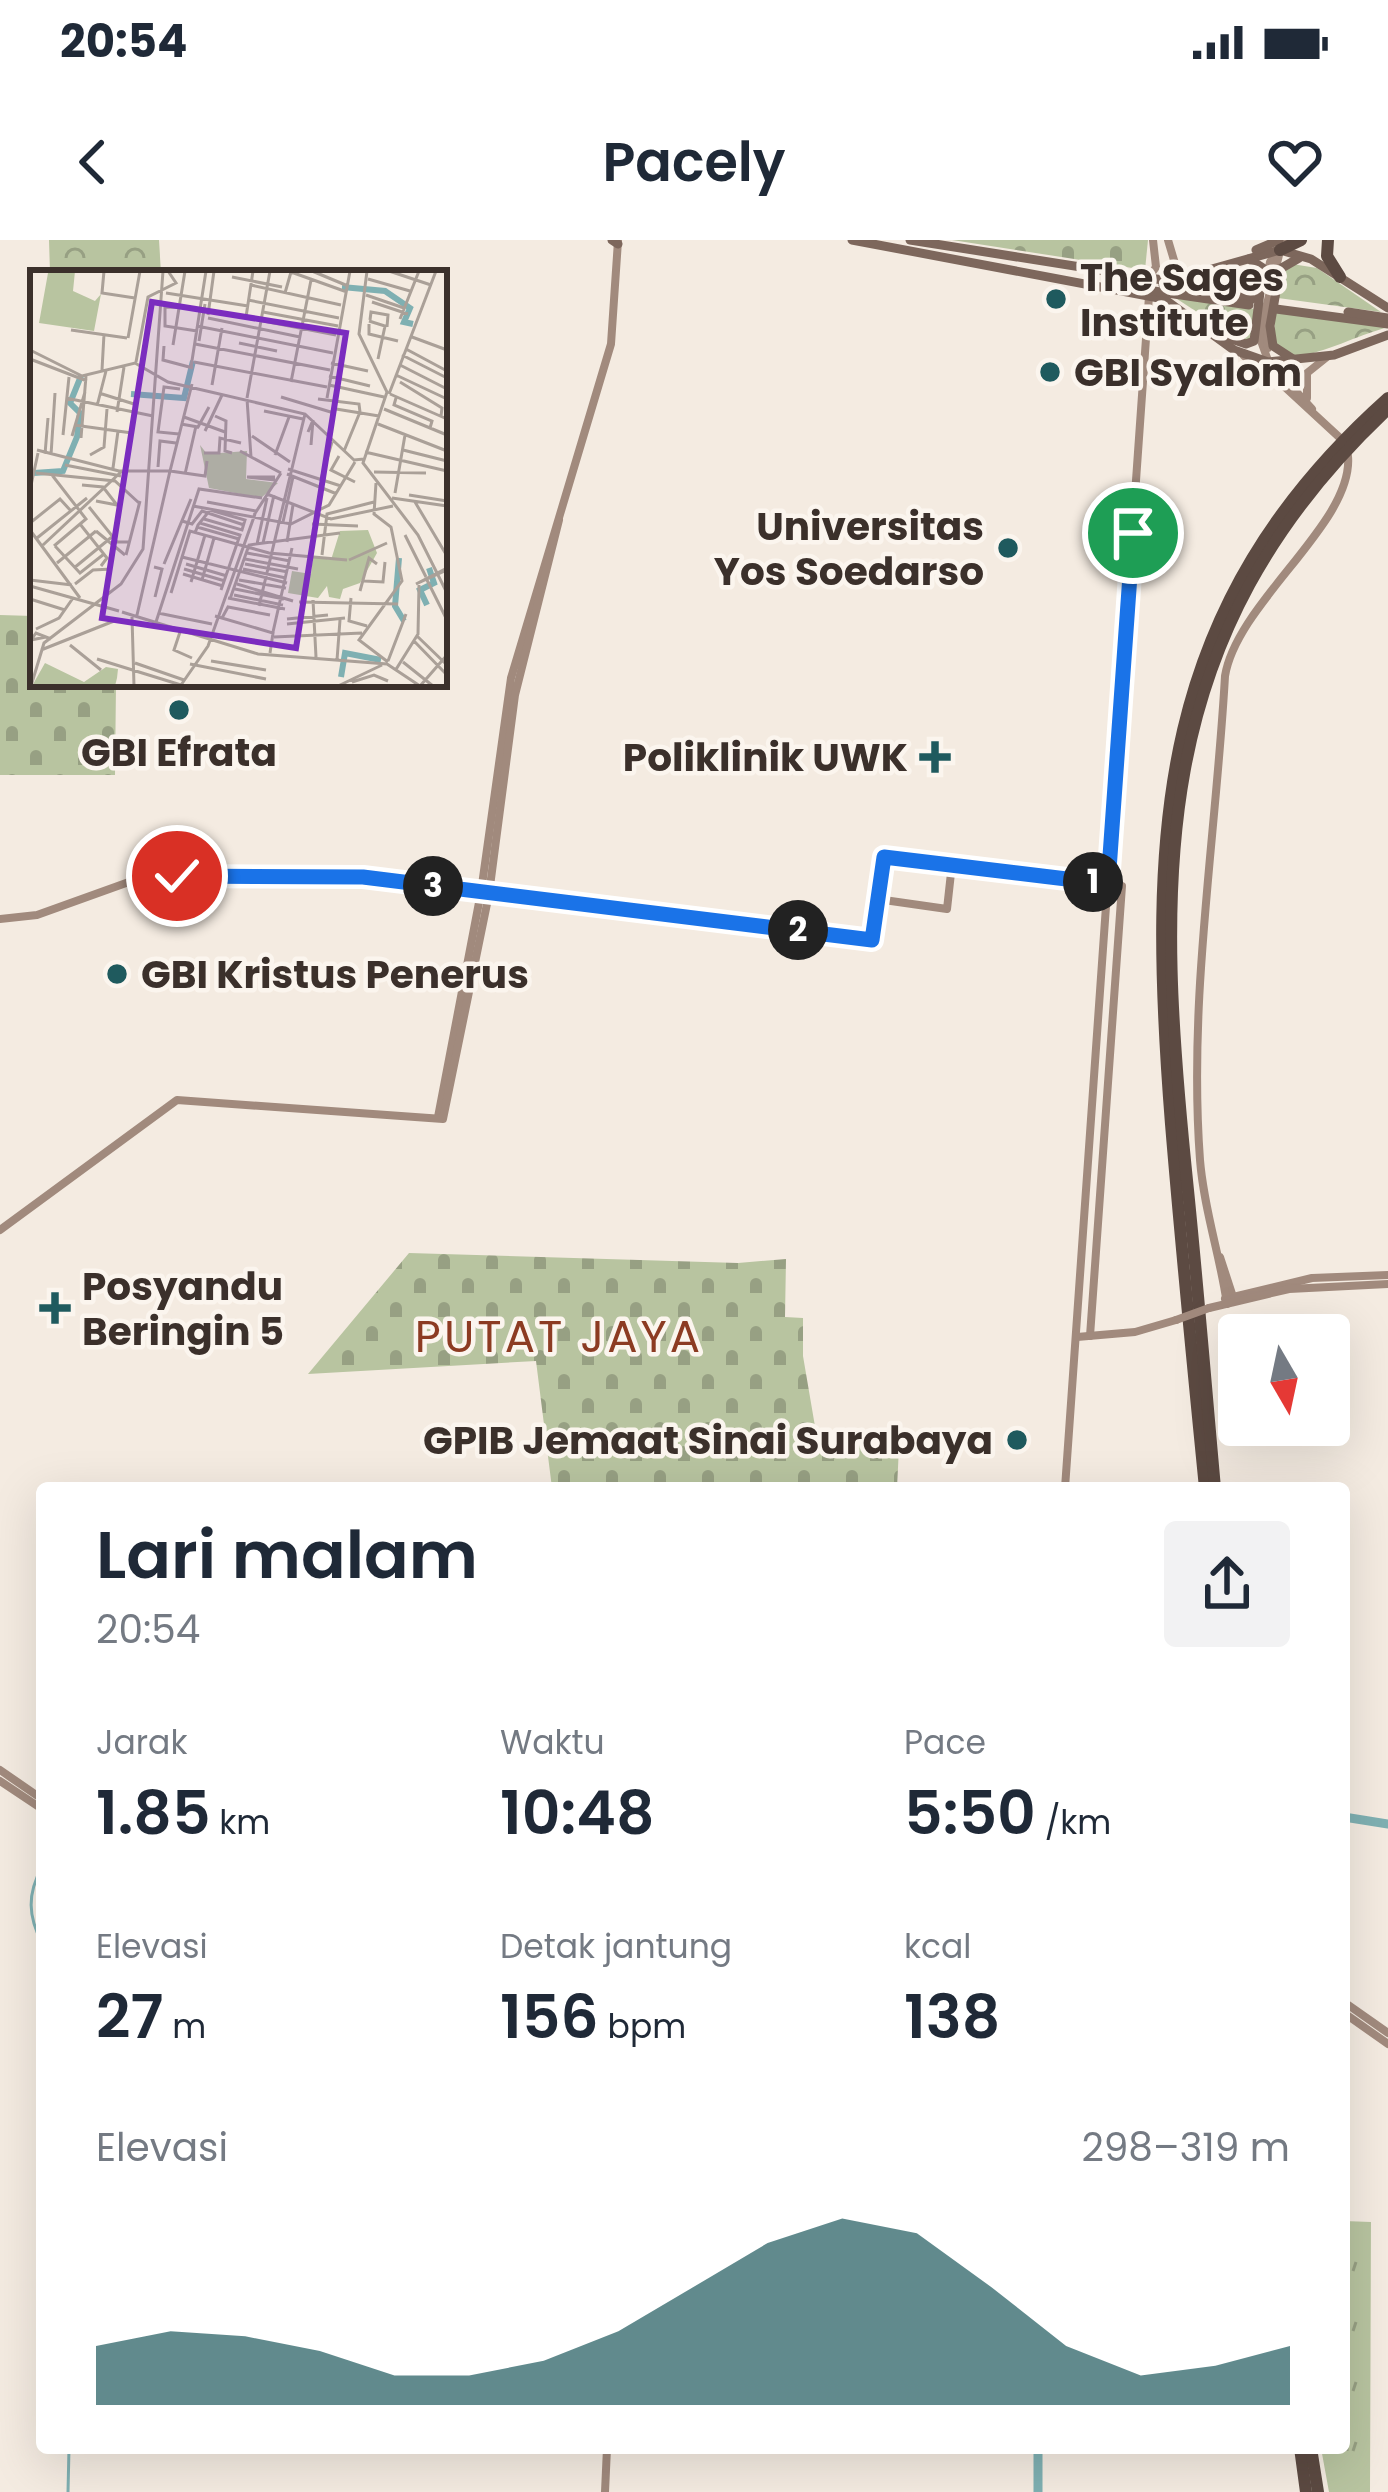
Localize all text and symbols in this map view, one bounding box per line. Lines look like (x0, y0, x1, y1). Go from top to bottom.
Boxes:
text: 20:54 (60, 10, 188, 73)
text: Pacely (603, 124, 785, 200)
icon: back (60, 129, 126, 195)
icon: heart (1262, 129, 1328, 195)
place label: The Sages Institute (1080, 250, 1284, 350)
inset map (30, 270, 447, 687)
marker: The Sages Institute (1043, 286, 1069, 312)
place label: GBI Syalom (1074, 345, 1302, 400)
marker: GBI Syalom (1037, 359, 1063, 385)
pin (1082, 482, 1184, 584)
place label: Universitas Yos Soedarso (714, 499, 984, 599)
icon: arrive (1100, 500, 1166, 566)
marker: Universitas Yos Soedarso (995, 535, 1021, 561)
marker: GBI Efrata (166, 697, 192, 723)
place label: GBI Efrata (81, 725, 277, 780)
place label: Poliklinik UWK (623, 730, 908, 785)
marker: Poliklinik UWK (919, 741, 951, 773)
pin (126, 825, 228, 927)
icon: check (144, 843, 210, 909)
pin: 1 (1063, 852, 1123, 912)
pin: 3 (403, 856, 463, 916)
text: 1 (1087, 858, 1099, 905)
text: 3 (423, 862, 443, 909)
pin: 2 (768, 900, 828, 960)
text: 2 (789, 906, 807, 953)
place label: GBI Kristus Penerus (141, 947, 529, 1002)
marker: GBI Kristus Penerus (104, 961, 130, 987)
place label: Posyandu Beringin 5 (82, 1259, 284, 1359)
marker: Posyandu Beringin 5 (39, 1292, 71, 1324)
district label: PUTAT JAYA (415, 1305, 703, 1368)
north arrow (1218, 1314, 1350, 1446)
map controls (1218, 1314, 1350, 1446)
place label: GPIB Jemaat Sinai Surabaya (423, 1413, 993, 1468)
marker: GPIB Jemaat Sinai Surabaya (1004, 1427, 1030, 1453)
text: Lari malam (96, 1509, 478, 1601)
button: share (1164, 1521, 1290, 1647)
text: 20:54 (96, 1602, 200, 1657)
text: Jarak (96, 1719, 187, 1766)
text: Waktu (500, 1719, 605, 1766)
text: Pace (904, 1719, 986, 1766)
text: 1.85 (96, 1771, 211, 1855)
text: 10:48 (500, 1771, 655, 1855)
text: 5:50 (904, 1771, 1036, 1855)
text: km (211, 1799, 270, 1846)
text: /km (1036, 1799, 1111, 1846)
text: Elevasi (96, 1923, 208, 1970)
text: Detak jantung (500, 1923, 732, 1970)
text: kcal (904, 1923, 971, 1970)
text: 27 (96, 1975, 163, 2059)
text: 156 (500, 1975, 599, 2059)
text: 138 (904, 1975, 1000, 2059)
text: m (163, 2003, 206, 2050)
text: bpm (599, 2003, 686, 2050)
text: Elevasi (96, 2120, 228, 2175)
text: 298–319 m (1081, 2120, 1290, 2175)

